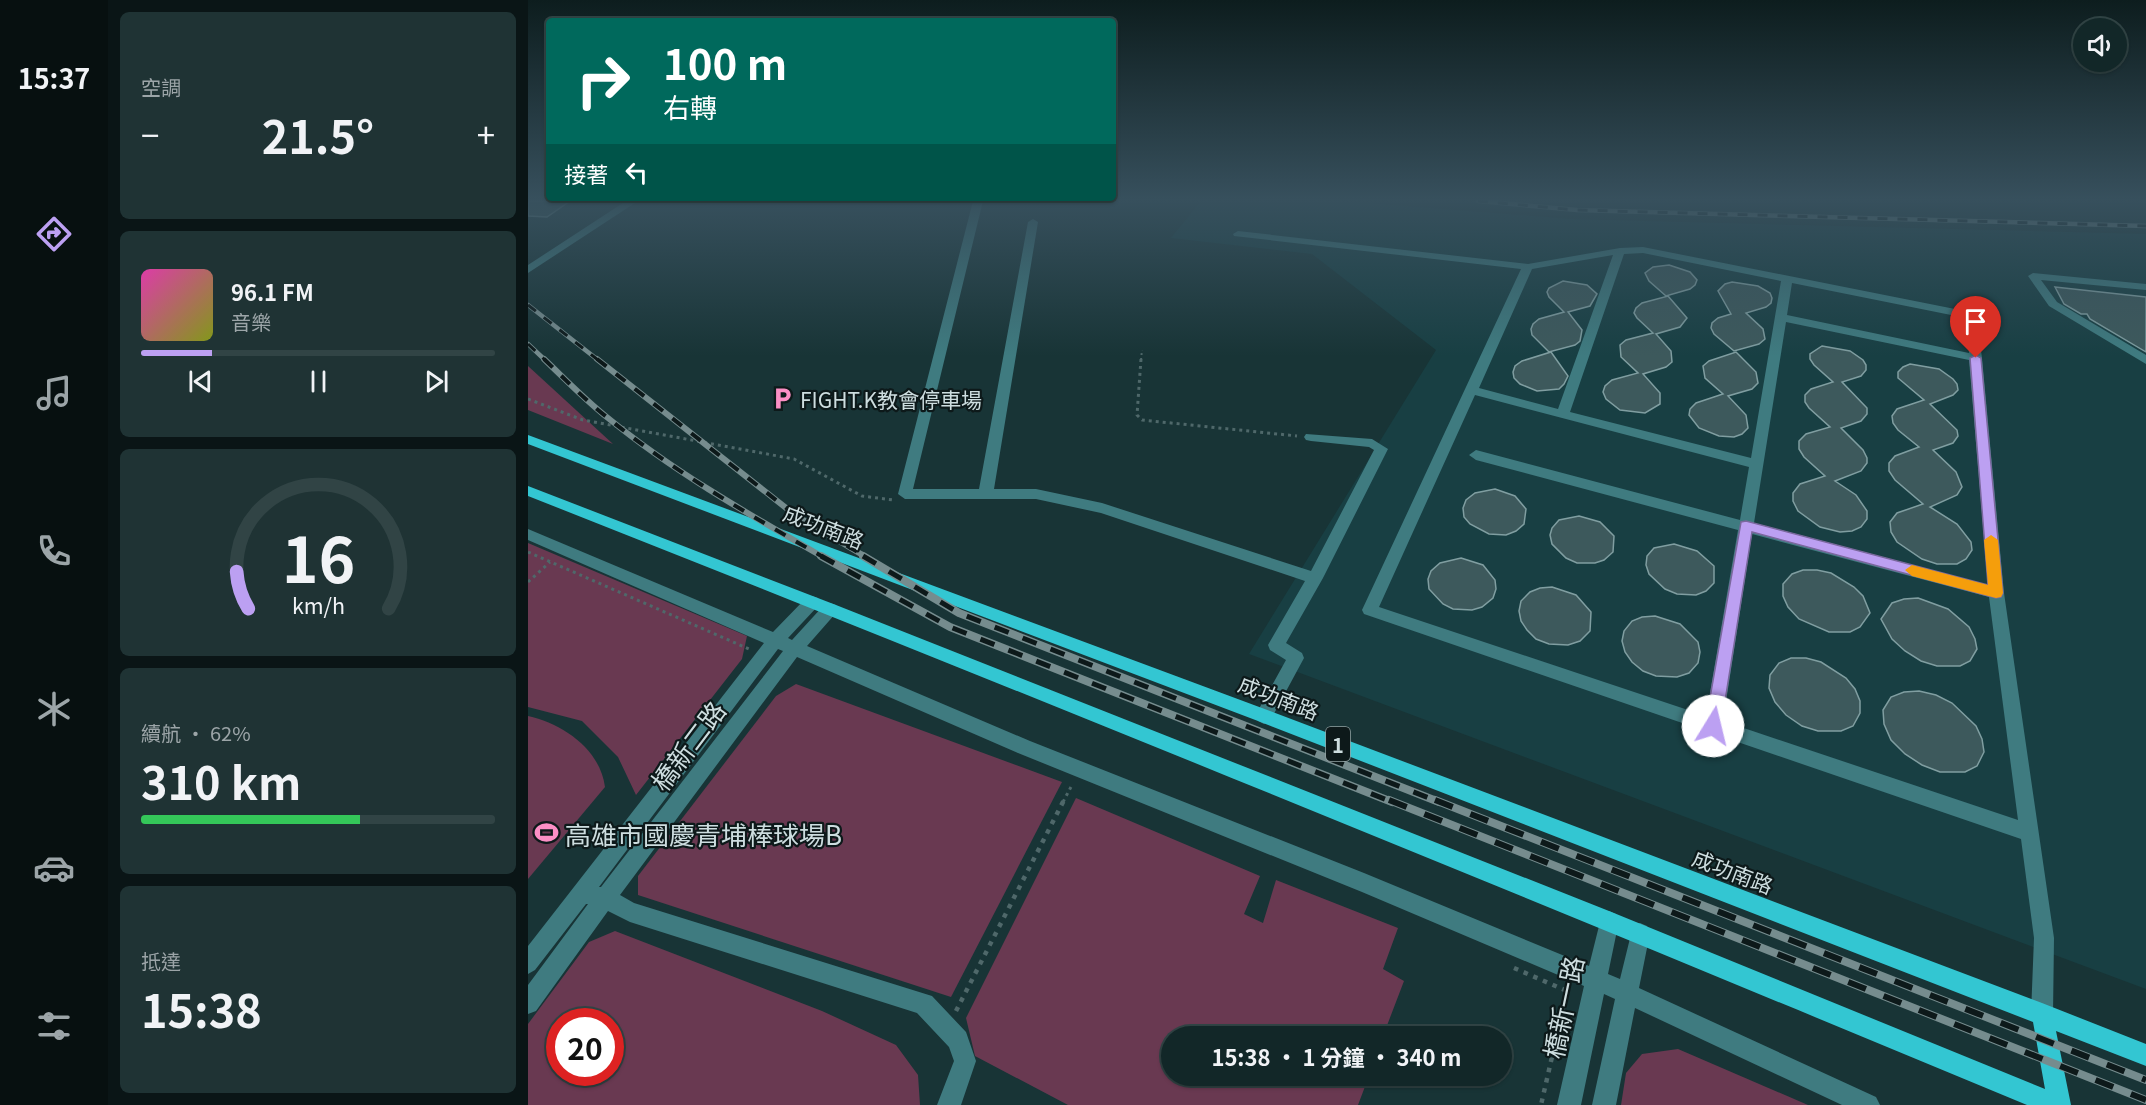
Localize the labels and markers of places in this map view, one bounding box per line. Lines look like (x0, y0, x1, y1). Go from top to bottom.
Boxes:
pin (1950, 296, 2001, 358)
place label: FIGHT.K教會停車場 (800, 384, 982, 414)
parking icon: FIGHT.K教會停車場 (769, 386, 795, 412)
place label: 高雄市國慶青埔棒球場B (565, 815, 842, 852)
sports icon: 高雄市國慶青埔棒球場B (534, 820, 560, 846)

